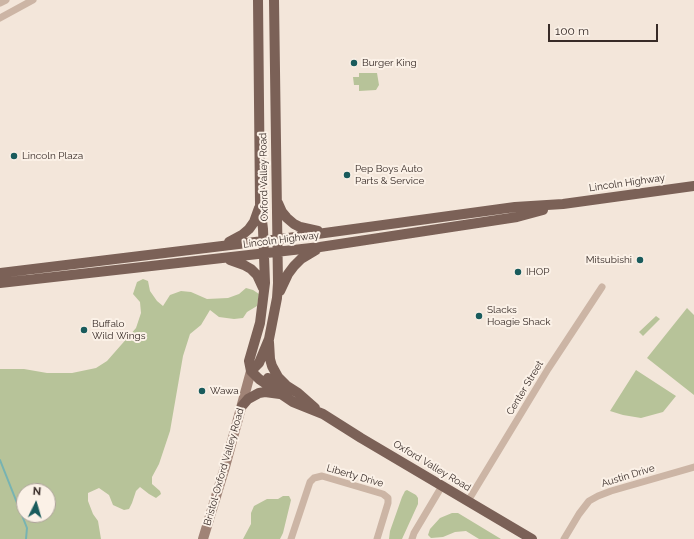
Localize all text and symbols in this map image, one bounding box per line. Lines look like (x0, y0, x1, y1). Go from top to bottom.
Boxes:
scale bar (550, 16, 660, 42)
text: 100 m (555, 24, 589, 38)
place label: Burger King (362, 57, 417, 69)
marker: Burger King (349, 58, 359, 68)
street label: Oxford Valley Road (257, 133, 271, 221)
place label: Lincoln Plaza (22, 150, 83, 162)
marker: Lincoln Plaza (9, 151, 19, 161)
place label: Pep Boys Auto Parts & Service (355, 163, 424, 186)
marker: Pep Boys Auto Parts & Service (342, 170, 352, 180)
street label: Lincoln Highway (588, 172, 666, 194)
street label: Lincoln Highway (242, 229, 320, 251)
place label: Mitsubishi (586, 254, 632, 266)
marker: Mitsubishi (635, 255, 645, 265)
place label: IHOP (526, 266, 550, 278)
marker: IHOP (513, 267, 523, 277)
place label: Slacks Hoagie Shack (487, 304, 551, 328)
marker: Slacks Hoagie Shack (474, 311, 484, 321)
place label: Buffalo Wild Wings (92, 318, 146, 342)
marker: Buffalo Wild Wings (79, 325, 89, 335)
street label: Center Street (504, 359, 546, 417)
place label: Wawa (210, 385, 239, 397)
marker: Wawa (197, 386, 207, 396)
street label: Bristol-Oxford Valley Road (201, 407, 247, 527)
street label: Oxford Valley Road (391, 438, 473, 494)
street label: Liberty Drive (325, 462, 385, 490)
street label: Austin Drive (600, 462, 656, 490)
north arrow (16, 483, 56, 523)
text: N (32, 485, 42, 498)

